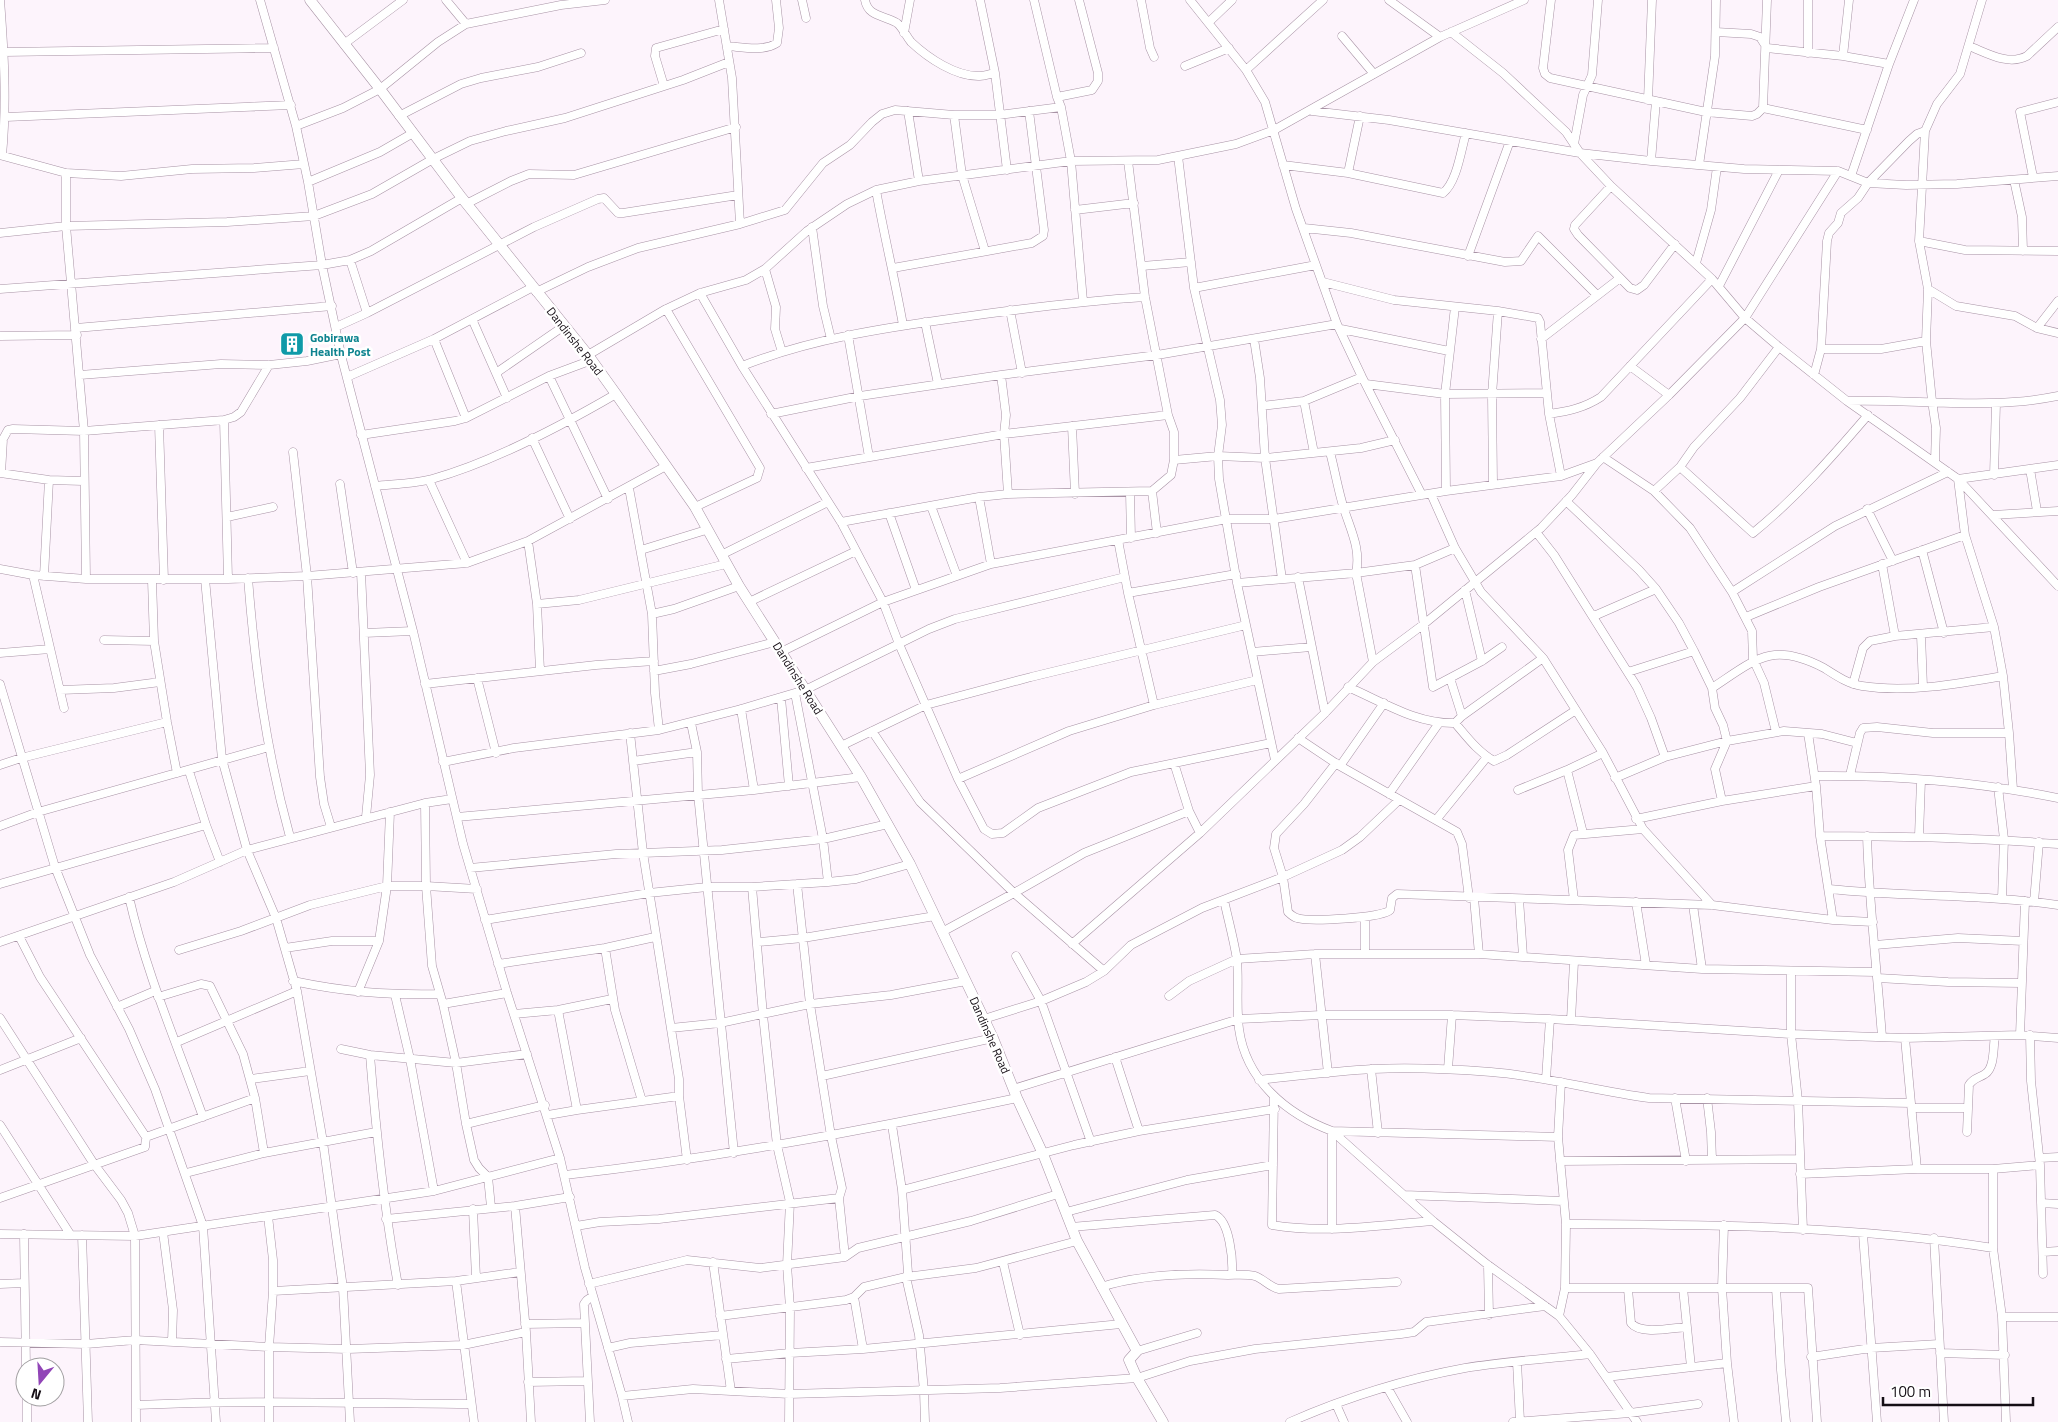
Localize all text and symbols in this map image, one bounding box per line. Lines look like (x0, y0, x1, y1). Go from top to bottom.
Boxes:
street label: Dandinshe Road (542, 303, 608, 379)
place label: Gobirawa Health Post (310, 328, 371, 361)
building icon: Gobirawa Health Post (279, 331, 305, 357)
street label: Dandinshe Road (768, 638, 828, 718)
street label: Dandinshe Road (965, 994, 1015, 1076)
north arrow (15, 1357, 65, 1407)
scale bar (1883, 1374, 2033, 1406)
text: 100 m (1890, 1380, 1931, 1403)
text: N (28, 1383, 44, 1406)

